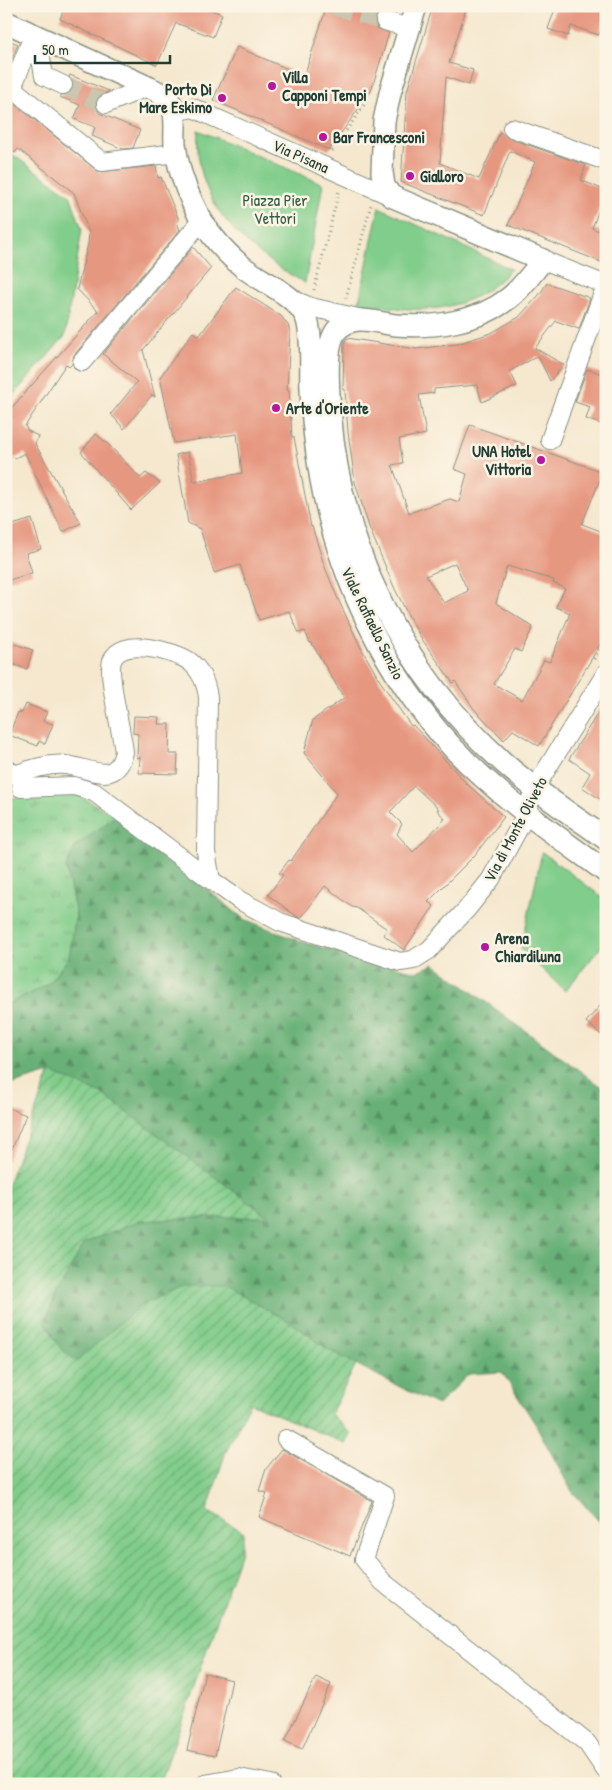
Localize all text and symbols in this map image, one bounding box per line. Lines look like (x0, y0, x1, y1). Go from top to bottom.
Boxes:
scale bar (35, 32, 170, 64)
text: 50 m (42, 39, 69, 60)
place label: Villa Capponi Tempi (282, 66, 367, 107)
place label: Porto Di Mare Eskimo (139, 78, 213, 118)
marker: Villa Capponi Tempi (266, 80, 278, 92)
marker: Porto Di Mare Eskimo (216, 92, 228, 104)
place label: Bar Francesconi (333, 126, 425, 148)
marker: Bar Francesconi (317, 131, 329, 143)
street label: Via Pisana (269, 134, 333, 178)
place label: Gialloro (420, 165, 464, 187)
marker: Gialloro (404, 170, 416, 182)
park label: Piazza Pier Vettori (242, 189, 308, 229)
place label: Arte d'Oriente (286, 397, 369, 419)
marker: Arte d'Oriente (270, 402, 282, 414)
place label: UNA Hotel Vittoria (472, 440, 532, 480)
marker: UNA Hotel Vittoria (535, 454, 547, 466)
street label: Viale Raffaello Sanzio (336, 563, 410, 683)
street label: Via di Monte Oliveto (478, 772, 552, 885)
place label: Arena Chiardiluna (495, 927, 561, 967)
marker: Arena Chiardiluna (479, 941, 491, 953)

